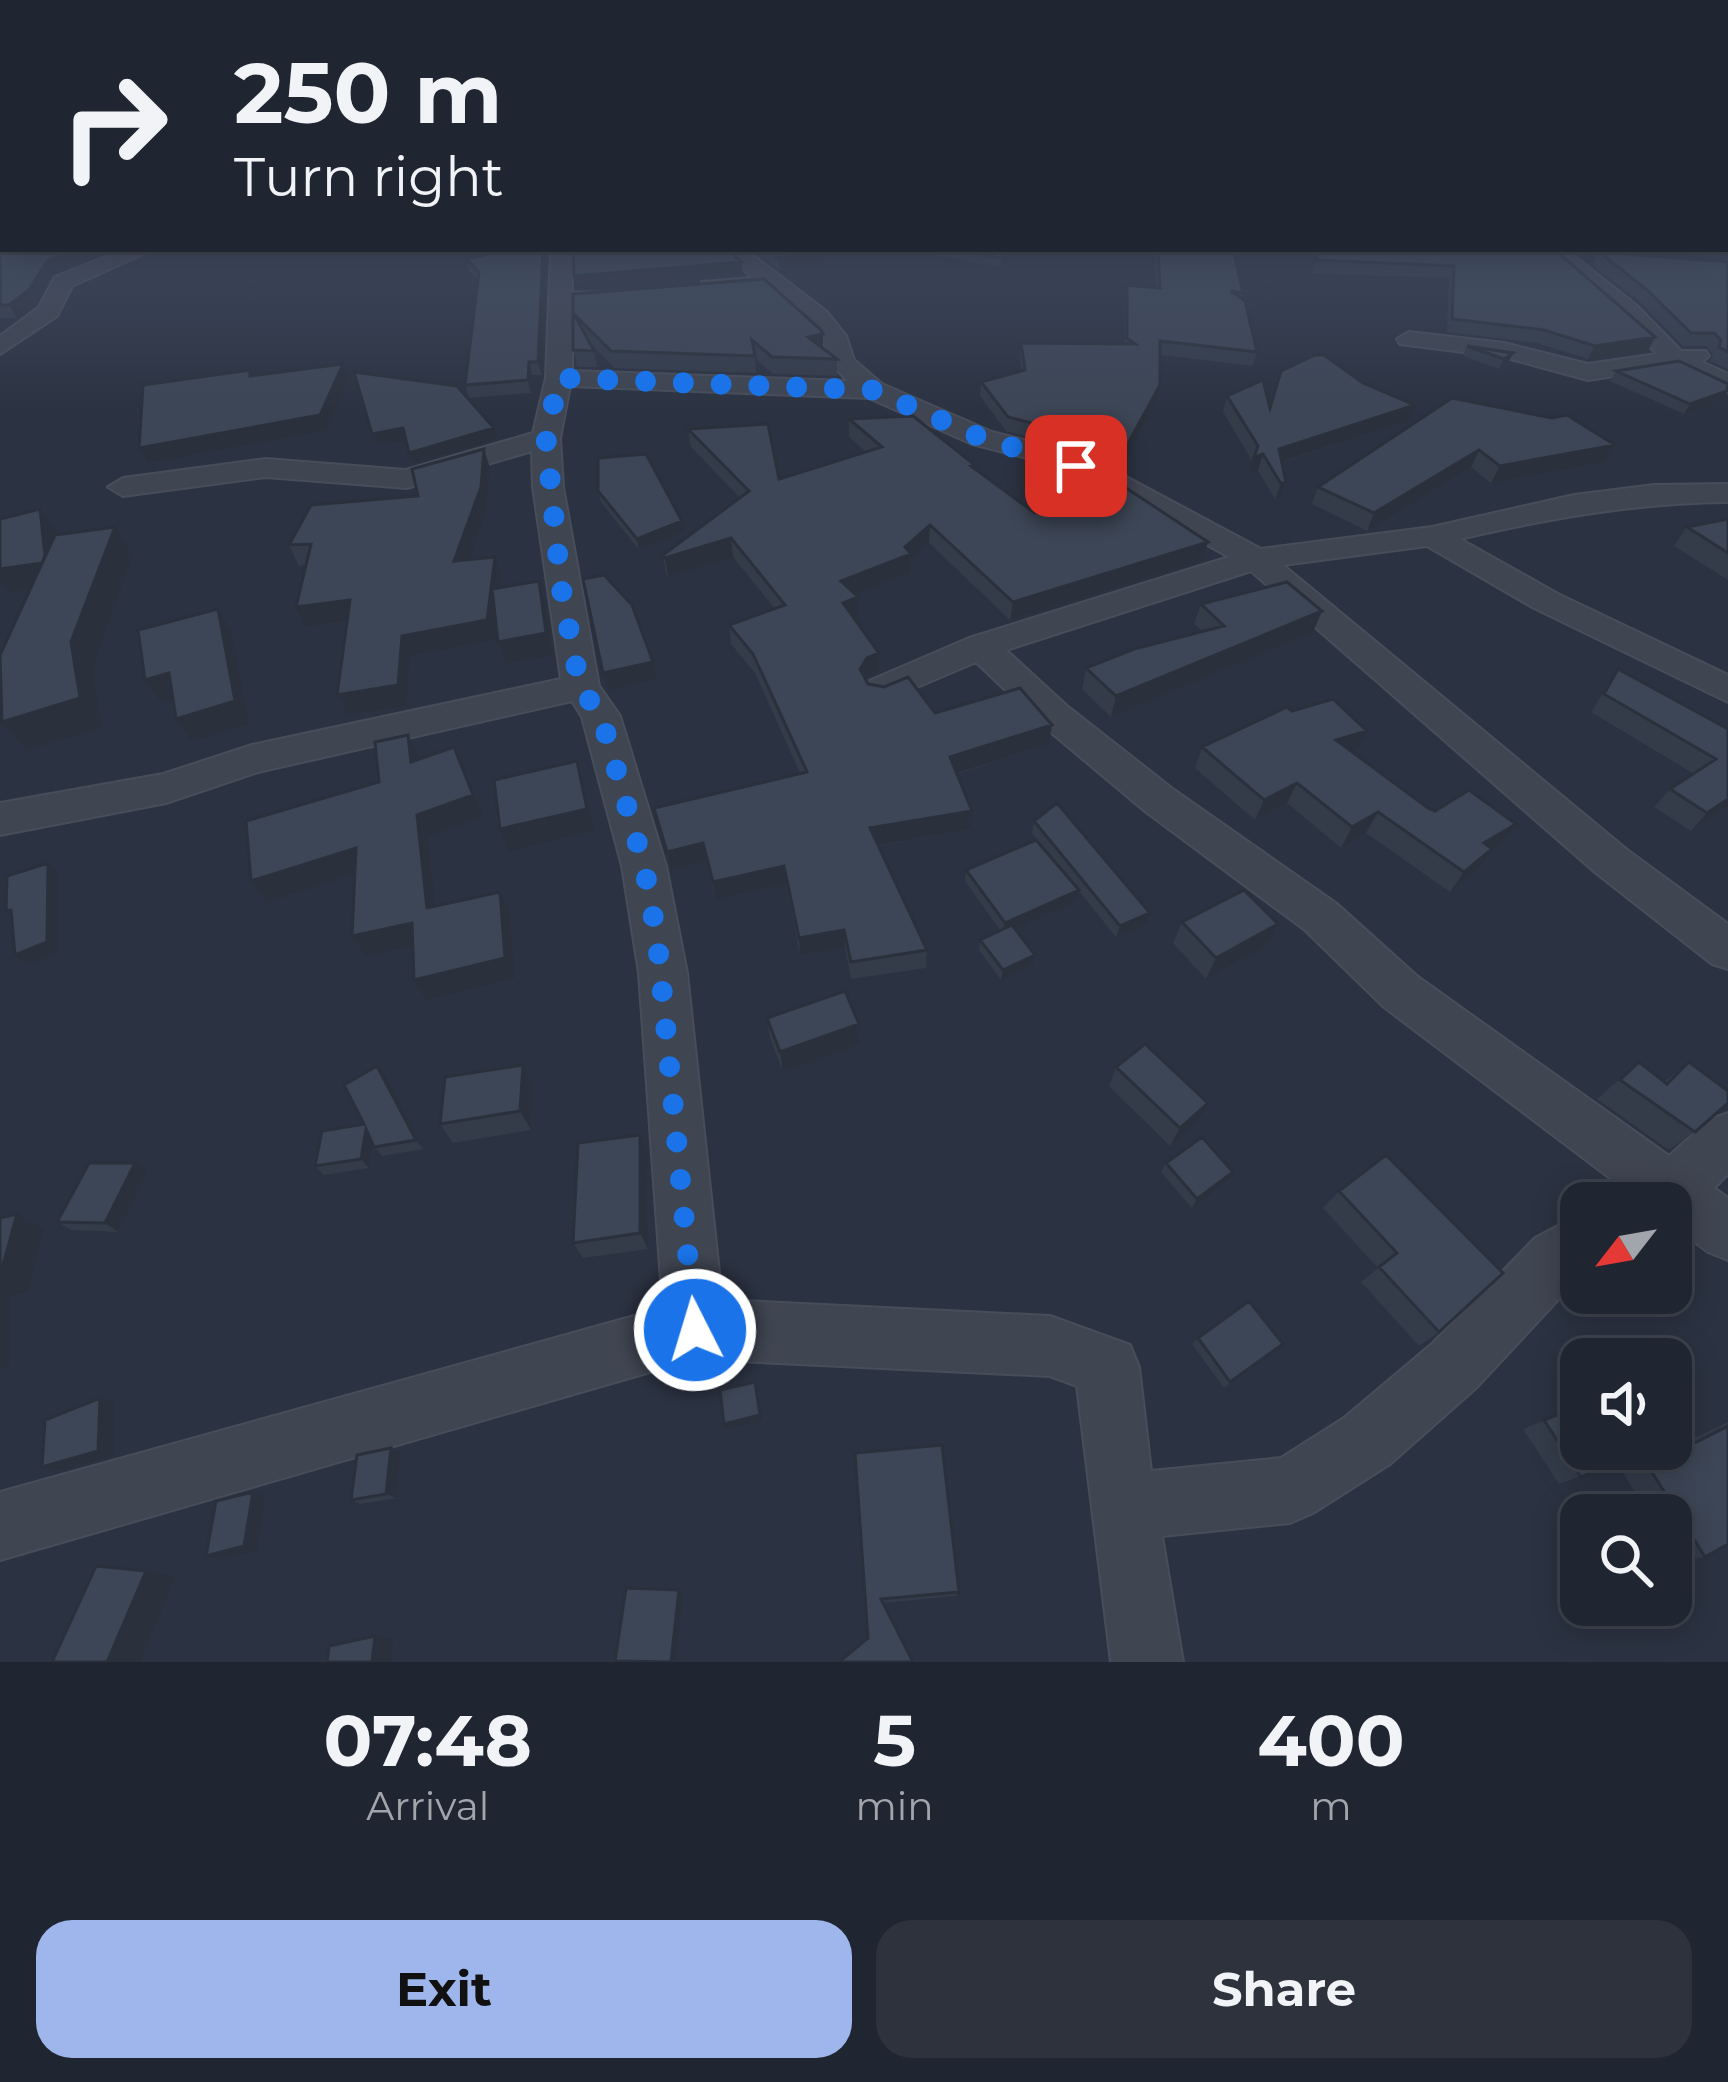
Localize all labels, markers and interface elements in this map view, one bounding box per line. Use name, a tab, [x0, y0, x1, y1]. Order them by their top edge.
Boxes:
text: 250 m	[234, 42, 502, 144]
icon: right	[36, 48, 192, 204]
text: Turn right	[234, 144, 504, 210]
pin	[1025, 415, 1127, 517]
icon: arrive	[1043, 433, 1109, 499]
north arrow	[1560, 1182, 1692, 1314]
map controls	[1560, 1182, 1692, 1626]
position arrow	[632, 1267, 758, 1393]
button: sound	[1560, 1338, 1692, 1470]
button: search	[1560, 1494, 1692, 1626]
text: 07:48	[323, 1696, 532, 1784]
text: 5	[873, 1696, 916, 1784]
text: 400	[1257, 1696, 1405, 1784]
text: Arrival	[366, 1782, 489, 1830]
text: min	[855, 1782, 934, 1830]
text: m	[1310, 1782, 1352, 1830]
button: Exit	[36, 1920, 852, 2058]
button: Share	[876, 1920, 1692, 2058]

